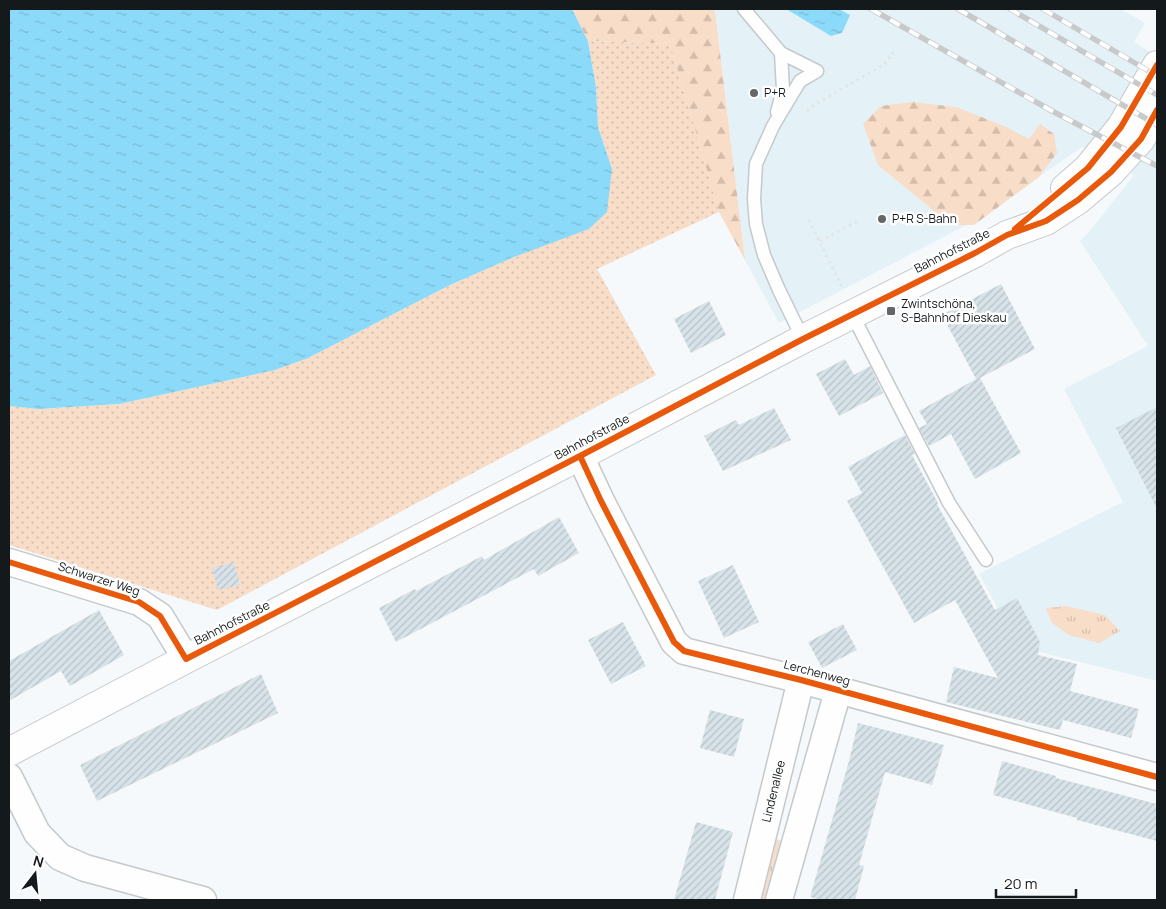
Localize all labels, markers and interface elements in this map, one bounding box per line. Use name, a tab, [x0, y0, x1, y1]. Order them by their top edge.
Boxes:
place label: P+R	[764, 84, 786, 101]
marker: P+R	[748, 87, 760, 99]
place label: P+R S-Bahn	[892, 210, 957, 227]
marker: P+R S-Bahn	[876, 213, 888, 225]
street label: Bahnhofstraße	[911, 224, 993, 277]
place label: Zwintschöna, S-Bahnhof Dieskau	[901, 295, 1007, 326]
marker: Zwintschöna, S-Bahnhof Dieskau	[885, 305, 897, 317]
street label: Bahnhofstraße	[551, 410, 632, 464]
street label: Schwarzer Weg	[56, 557, 142, 600]
street label: Bahnhofstraße	[191, 596, 273, 649]
street label: Lerchenweg	[782, 655, 852, 690]
street label: Lindenallee	[757, 758, 789, 824]
north arrow	[10, 849, 60, 899]
text: N	[31, 851, 46, 872]
scale bar	[996, 866, 1076, 898]
text: 20 m	[1004, 873, 1037, 894]

